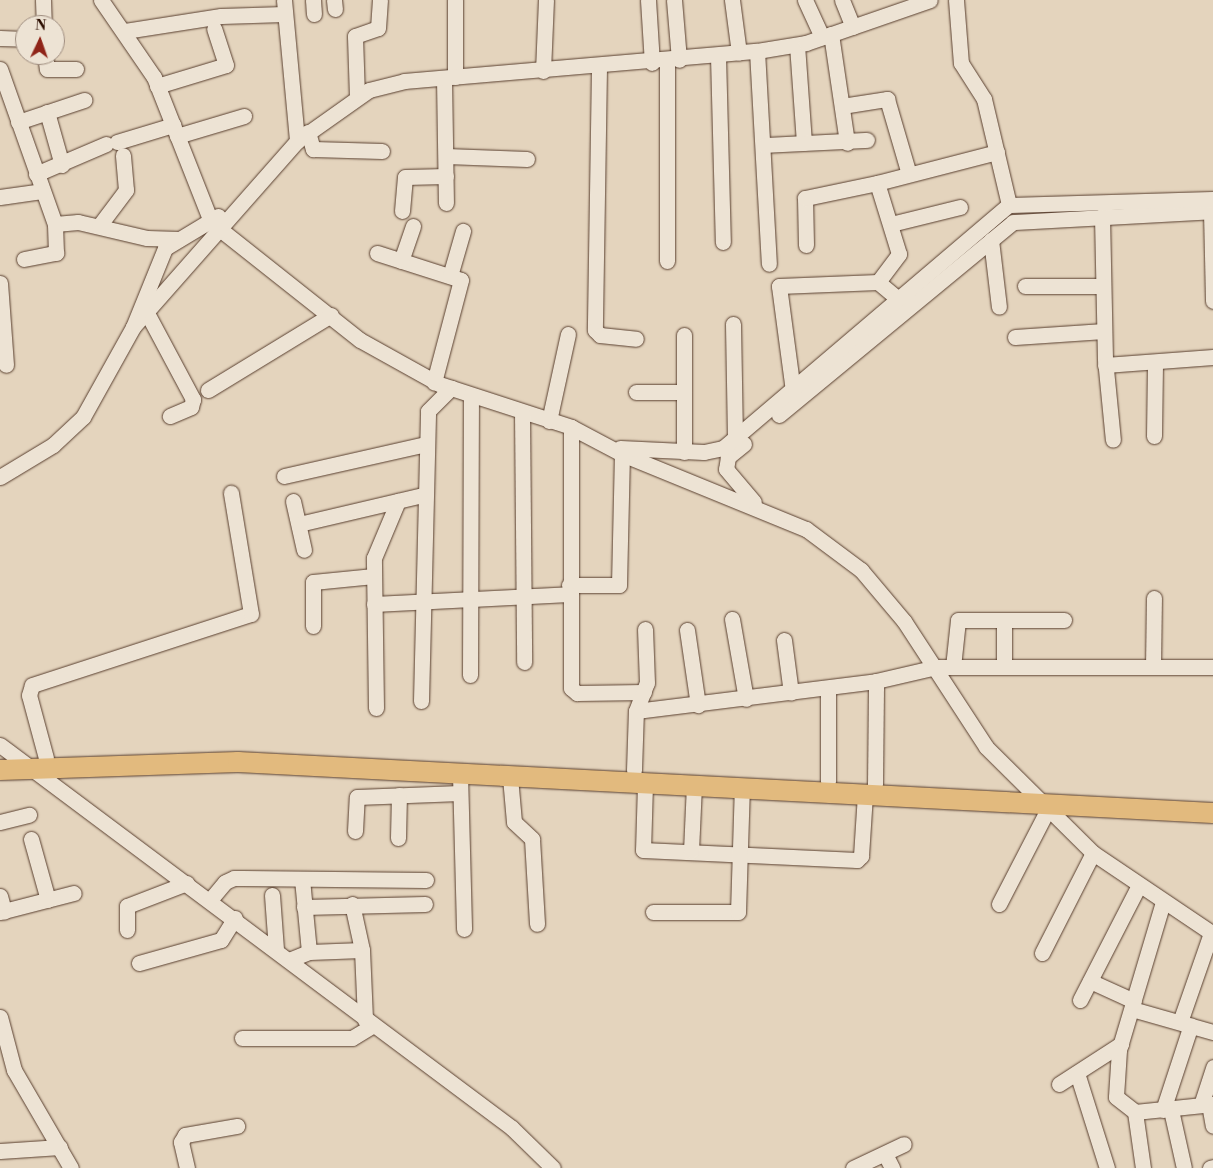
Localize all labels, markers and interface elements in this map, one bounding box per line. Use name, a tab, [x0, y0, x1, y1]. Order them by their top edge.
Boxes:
north arrow	[15, 15, 65, 65]
text: N	[35, 17, 47, 35]

